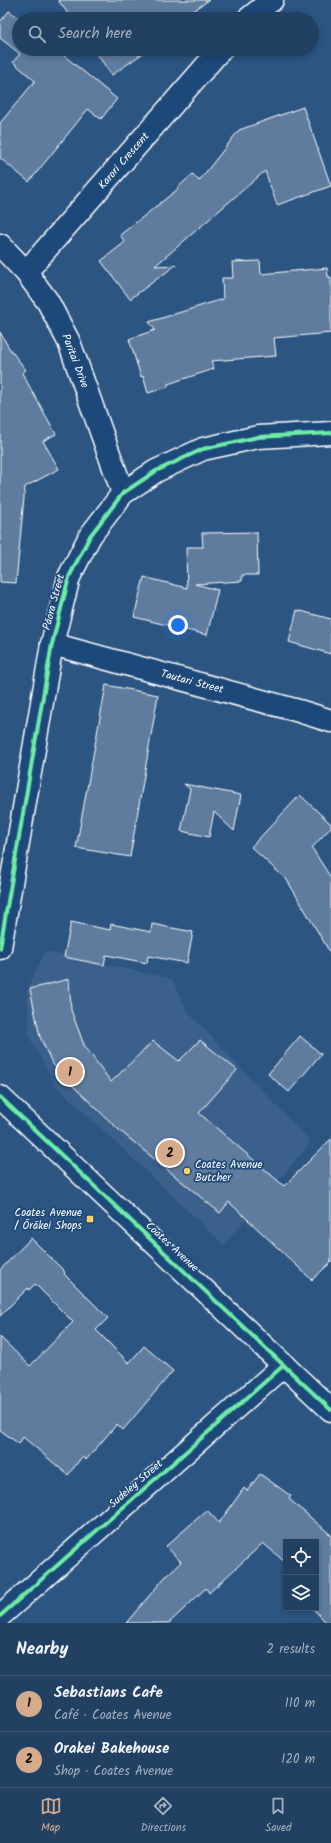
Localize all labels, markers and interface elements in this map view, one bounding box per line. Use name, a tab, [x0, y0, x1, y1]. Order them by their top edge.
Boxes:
search box	[12, 12, 319, 56]
text: Search here	[58, 22, 132, 46]
icon: search	[26, 23, 48, 45]
street label: Karori Crescent	[94, 128, 154, 194]
street label: Paritai Drive	[56, 331, 94, 391]
street label: Pāora Street	[38, 571, 70, 632]
your location	[168, 615, 188, 635]
street label: Tautari Street	[159, 665, 226, 699]
pin: 1	[57, 1057, 83, 1087]
pin: 2	[157, 1138, 183, 1168]
place label: Coates Avenue Butcher	[195, 1156, 262, 1187]
marker: Coates Avenue Butcher	[182, 1166, 192, 1176]
place label: Coates Avenue / Ōrākei Shops	[14, 1204, 82, 1235]
marker: Coates Avenue / Ōrākei Shops	[85, 1214, 95, 1224]
street label: Coates Avenue	[141, 1217, 203, 1277]
street label: Sudeley Street	[105, 1455, 168, 1513]
map controls	[283, 1539, 319, 1611]
button: locate	[283, 1539, 319, 1575]
button: layers	[283, 1575, 319, 1611]
text: Nearby	[16, 1636, 68, 1663]
text: 2 results	[267, 1639, 315, 1660]
text: Sebastians Cafe	[54, 1681, 163, 1705]
text: 1	[27, 1693, 31, 1714]
text: 110 m	[285, 1693, 315, 1714]
text: Café · Coates Avenue	[54, 1705, 172, 1726]
text: Orakei Bakehouse	[54, 1737, 169, 1761]
text: 2	[25, 1749, 33, 1770]
text: 120 m	[281, 1749, 315, 1770]
text: Shop · Coates Avenue	[54, 1761, 173, 1782]
tab: Map	[40, 1795, 62, 1837]
tab: Directions	[141, 1795, 186, 1837]
tab: Saved	[265, 1795, 291, 1837]

